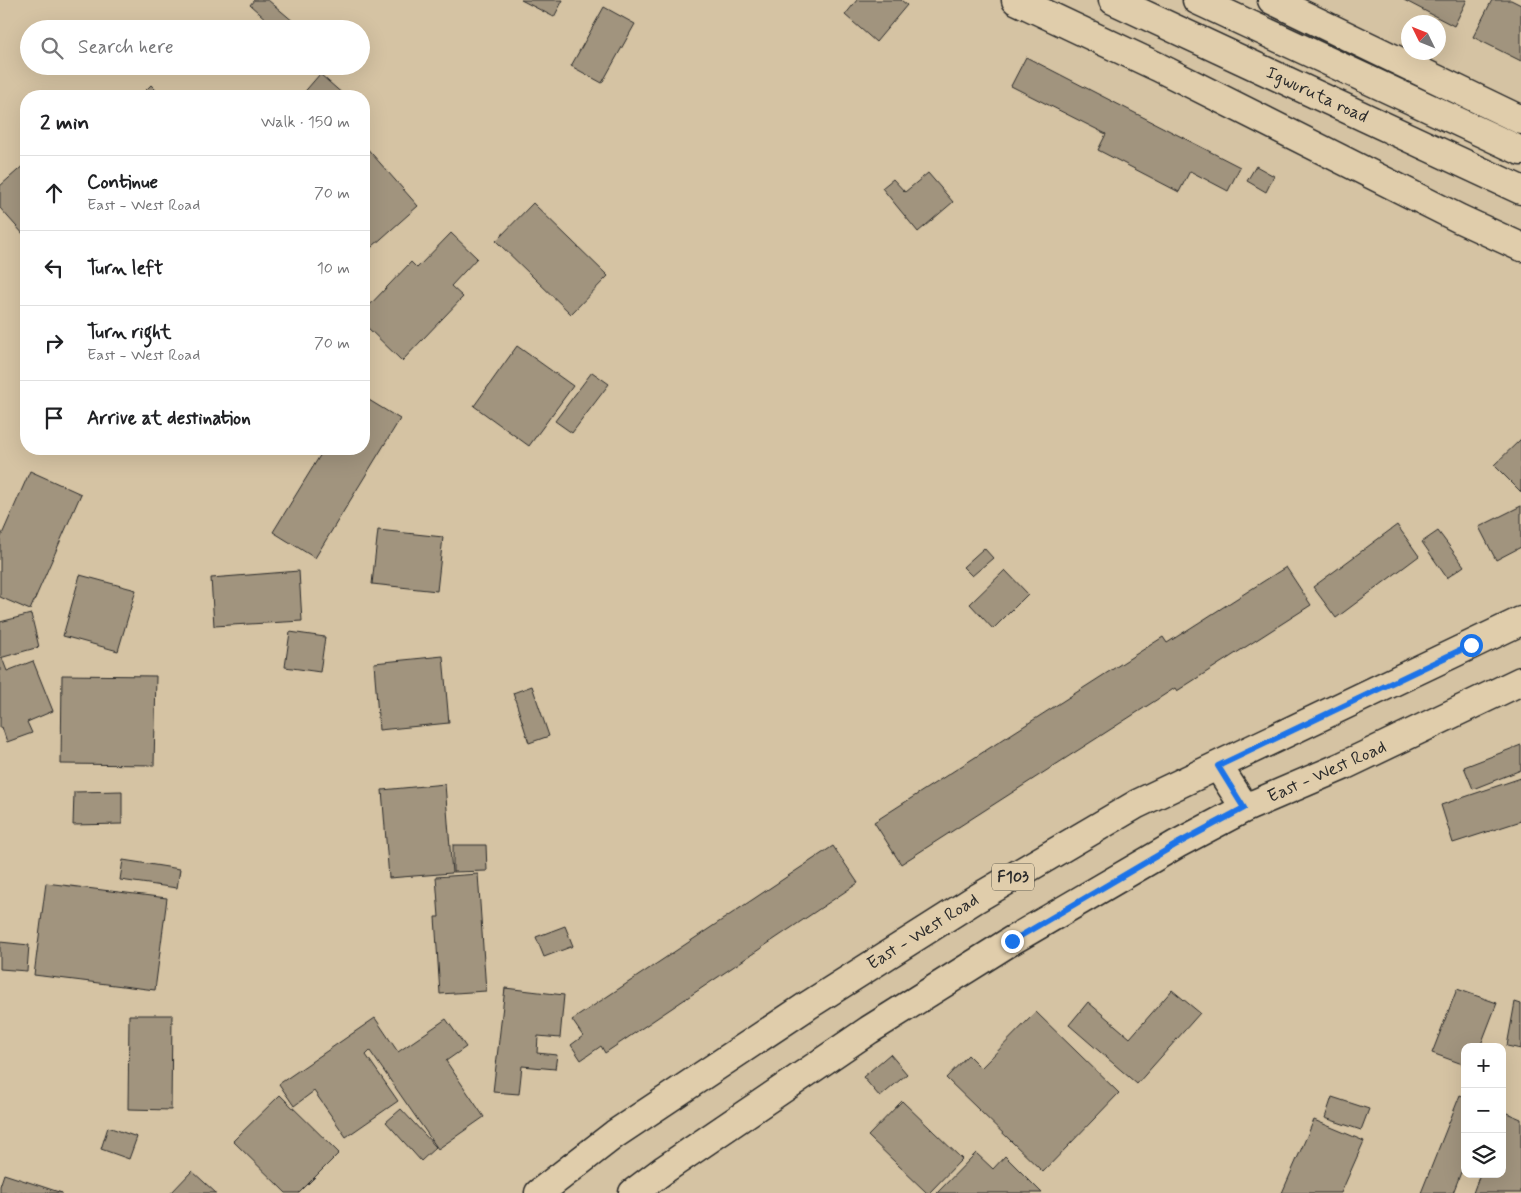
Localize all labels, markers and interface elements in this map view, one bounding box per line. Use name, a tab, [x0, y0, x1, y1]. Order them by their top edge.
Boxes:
north arrow	[1401, 15, 1446, 60]
search box	[20, 20, 370, 75]
icon: search	[38, 34, 66, 62]
text: Search here	[78, 35, 174, 60]
street label: Igwuruta road	[1262, 61, 1372, 129]
text: 2 min	[40, 109, 89, 137]
text: Walk · 150 m	[261, 112, 350, 133]
text: Continue	[87, 170, 158, 195]
icon: ahead	[40, 179, 68, 207]
text: 70 m	[314, 183, 350, 204]
text: East - West Road	[87, 195, 200, 216]
icon: left	[40, 254, 68, 282]
text: Turn left	[87, 256, 163, 281]
text: 10 m	[317, 258, 350, 279]
text: Turn right	[87, 320, 171, 345]
icon: right	[40, 329, 68, 357]
text: 70 m	[314, 333, 350, 354]
text: East - West Road	[87, 345, 200, 366]
icon: arrive	[40, 404, 68, 432]
text: Arrive at destination	[87, 406, 251, 431]
route start	[1460, 634, 1483, 657]
street label: East - West Road	[1264, 735, 1390, 809]
road number: F103	[992, 864, 1034, 890]
street label: East - West Road	[863, 888, 983, 976]
route end	[1001, 930, 1024, 953]
map controls	[1461, 1043, 1506, 1178]
button: +	[1461, 1043, 1506, 1088]
button: −	[1461, 1088, 1506, 1133]
button: layers	[1461, 1133, 1506, 1178]

